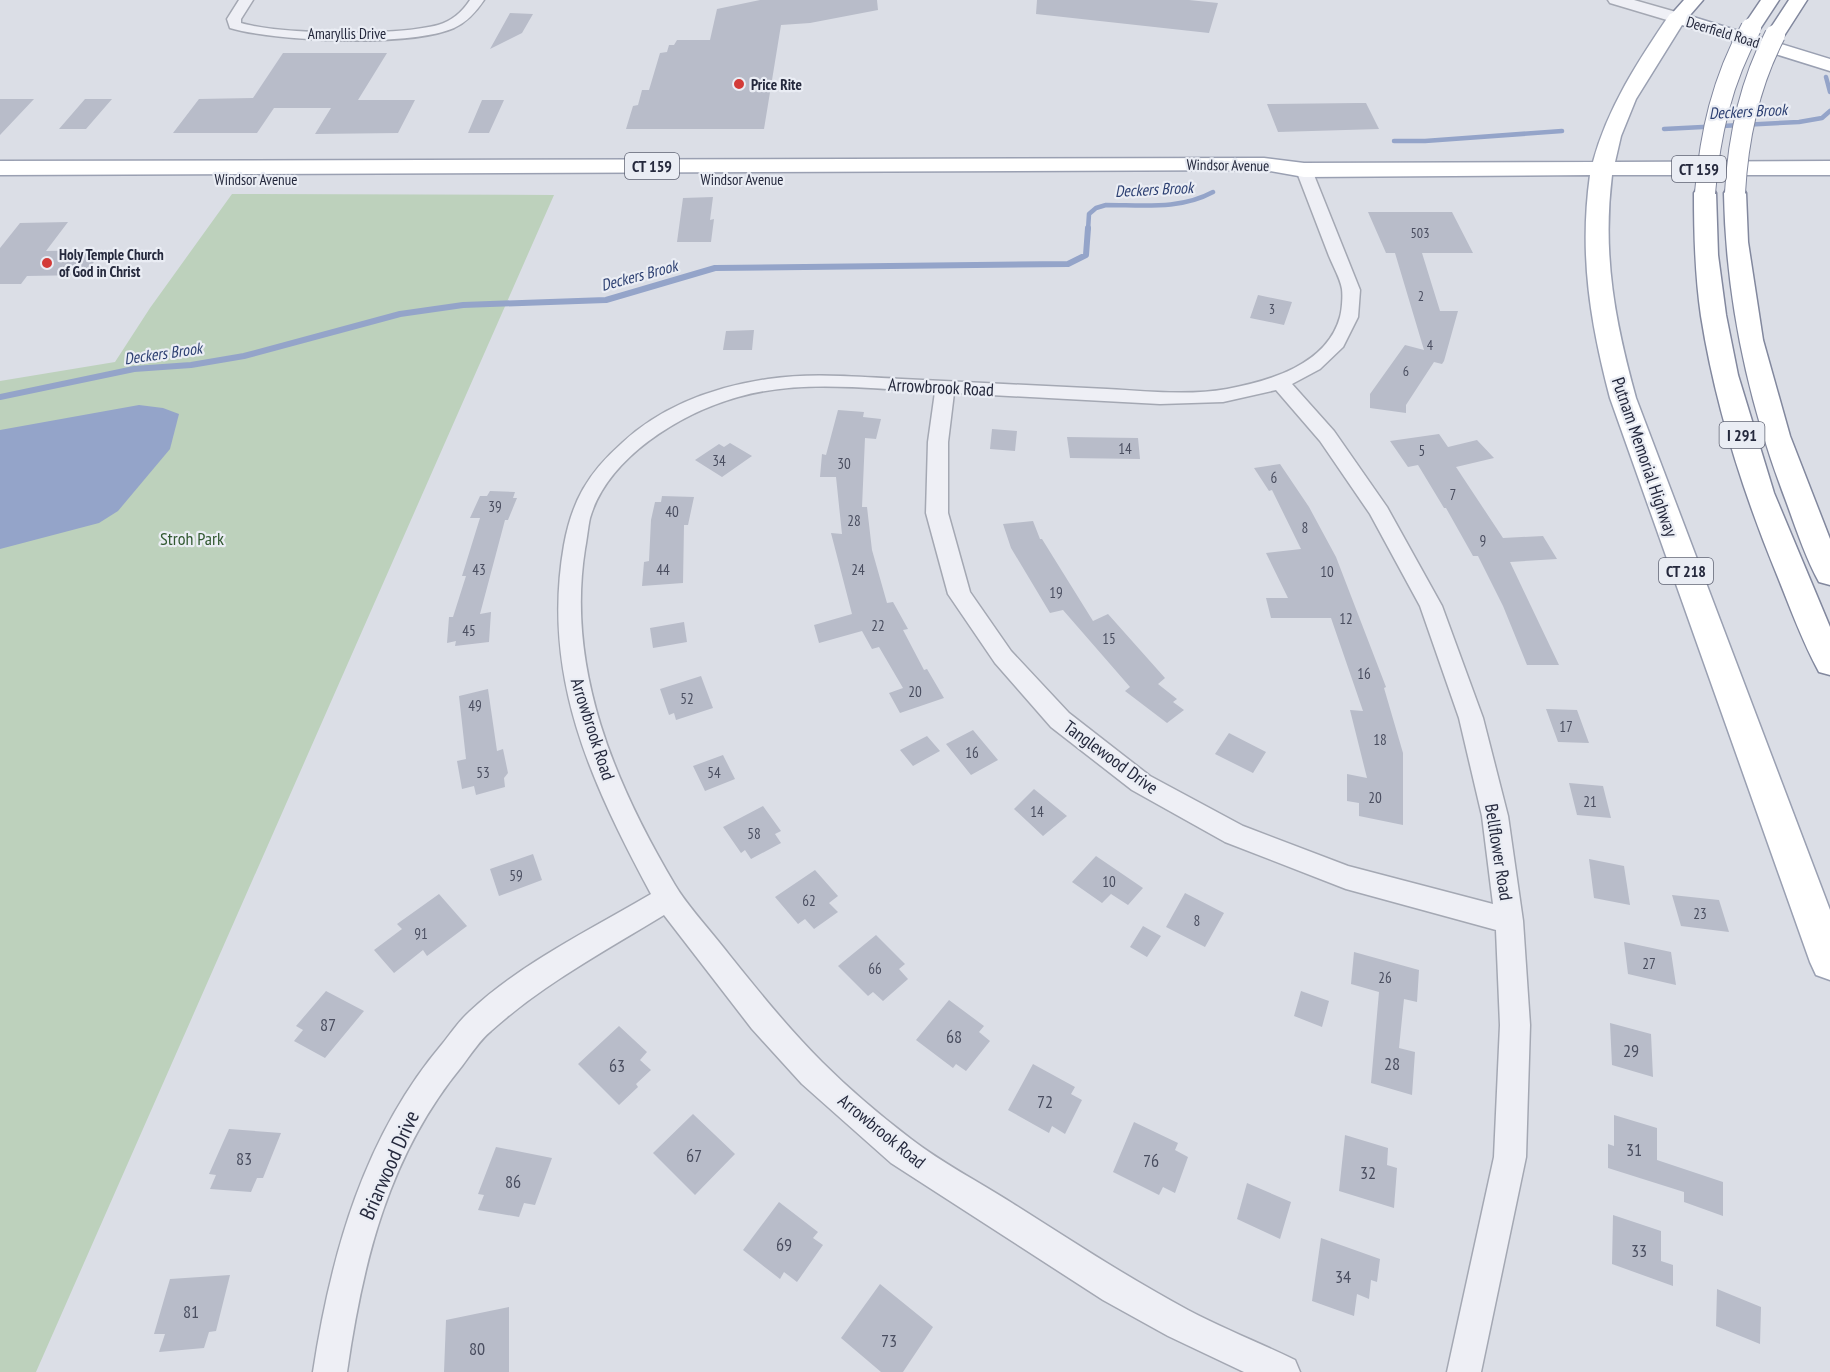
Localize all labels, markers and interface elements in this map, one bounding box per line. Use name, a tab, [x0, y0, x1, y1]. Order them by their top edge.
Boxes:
street label: Deerfield Road	[1684, 12, 1762, 52]
street label: Amaryllis Drive	[308, 24, 386, 43]
place label: Price Rite	[751, 75, 802, 94]
marker: Price Rite	[732, 77, 746, 91]
water label: Deckers Brook	[1708, 99, 1789, 123]
road number: CT 159	[625, 153, 679, 179]
street label: Windsor Avenue	[1186, 155, 1270, 175]
road number: CT 159	[1672, 156, 1726, 182]
street label: Windsor Avenue	[215, 170, 297, 189]
street label: Windsor Avenue	[701, 170, 783, 189]
water label: Deckers Brook	[1114, 177, 1195, 201]
house number: 503	[1411, 224, 1429, 242]
place label: Holy Temple Church of God in Christ	[59, 245, 164, 281]
water label: Deckers Brook	[599, 255, 681, 295]
marker: Holy Temple Church of God in Christ	[40, 256, 54, 270]
house number: 2	[1418, 287, 1424, 305]
house number: 3	[1269, 300, 1275, 318]
house number: 4	[1427, 336, 1434, 354]
water label: Deckers Brook	[123, 337, 205, 368]
house number: 6	[1403, 362, 1409, 380]
street label: Arrowbrook Road	[887, 373, 995, 401]
street label: Putnam Memorial Highway	[1607, 374, 1683, 540]
road number: I 291	[1720, 422, 1764, 448]
house number: 14	[1118, 439, 1132, 458]
house number: 5	[1419, 441, 1425, 460]
house number: 34	[712, 451, 726, 470]
house number: 30	[837, 454, 851, 473]
house number: 6	[1271, 468, 1278, 487]
house number: 7	[1450, 485, 1456, 504]
house number: 39	[488, 497, 502, 516]
house number: 40	[665, 502, 679, 521]
house number: 28	[847, 511, 861, 530]
house number: 8	[1302, 518, 1308, 537]
park label: Stroh Park	[160, 527, 224, 550]
house number: 9	[1480, 531, 1486, 550]
road number: CT 218	[1659, 558, 1713, 584]
house number: 43	[472, 560, 486, 579]
house number: 44	[656, 560, 670, 579]
house number: 24	[851, 560, 865, 579]
house number: 10	[1320, 562, 1334, 581]
house number: 19	[1049, 583, 1063, 602]
house number: 12	[1339, 609, 1353, 628]
house number: 22	[871, 616, 885, 635]
house number: 45	[462, 621, 476, 640]
house number: 15	[1102, 629, 1116, 648]
house number: 16	[1357, 664, 1371, 683]
street label: Arrowbrook Road	[566, 675, 620, 783]
house number: 20	[908, 682, 922, 701]
house number: 52	[680, 689, 694, 708]
house number: 49	[468, 696, 482, 715]
street label: Tanglewood Drive	[1059, 715, 1163, 799]
house number: 17	[1559, 717, 1573, 736]
house number: 18	[1373, 730, 1387, 749]
house number: 16	[965, 743, 979, 762]
house number: 53	[476, 763, 490, 782]
house number: 54	[707, 763, 721, 782]
house number: 20	[1368, 788, 1382, 807]
house number: 21	[1583, 792, 1597, 811]
house number: 14	[1030, 802, 1044, 821]
street label: Bellflower Road	[1480, 802, 1518, 902]
house number: 58	[747, 824, 761, 843]
house number: 59	[509, 866, 523, 885]
house number: 10	[1102, 872, 1116, 891]
house number: 62	[802, 891, 816, 910]
house number: 23	[1693, 904, 1707, 923]
house number: 8	[1194, 911, 1200, 930]
house number: 91	[414, 924, 428, 943]
house number: 27	[1642, 954, 1656, 973]
house number: 66	[868, 959, 882, 978]
house number: 26	[1378, 968, 1392, 987]
house number: 87	[320, 1013, 336, 1036]
house number: 68	[946, 1025, 962, 1048]
house number: 29	[1623, 1039, 1639, 1062]
house number: 28	[1384, 1052, 1400, 1075]
house number: 63	[609, 1054, 625, 1077]
street label: Arrowbrook Road	[834, 1089, 930, 1173]
house number: 72	[1037, 1090, 1053, 1113]
street label: Briarwood Drive	[353, 1106, 425, 1224]
house number: 31	[1626, 1138, 1642, 1161]
house number: 67	[686, 1144, 702, 1167]
house number: 83	[236, 1147, 252, 1170]
house number: 76	[1143, 1149, 1159, 1172]
house number: 32	[1360, 1161, 1376, 1184]
house number: 86	[505, 1170, 521, 1193]
house number: 69	[776, 1233, 792, 1256]
house number: 33	[1631, 1239, 1647, 1262]
house number: 34	[1335, 1265, 1351, 1288]
house number: 81	[183, 1300, 199, 1323]
house number: 73	[881, 1329, 897, 1352]
house number: 80	[469, 1337, 485, 1360]

